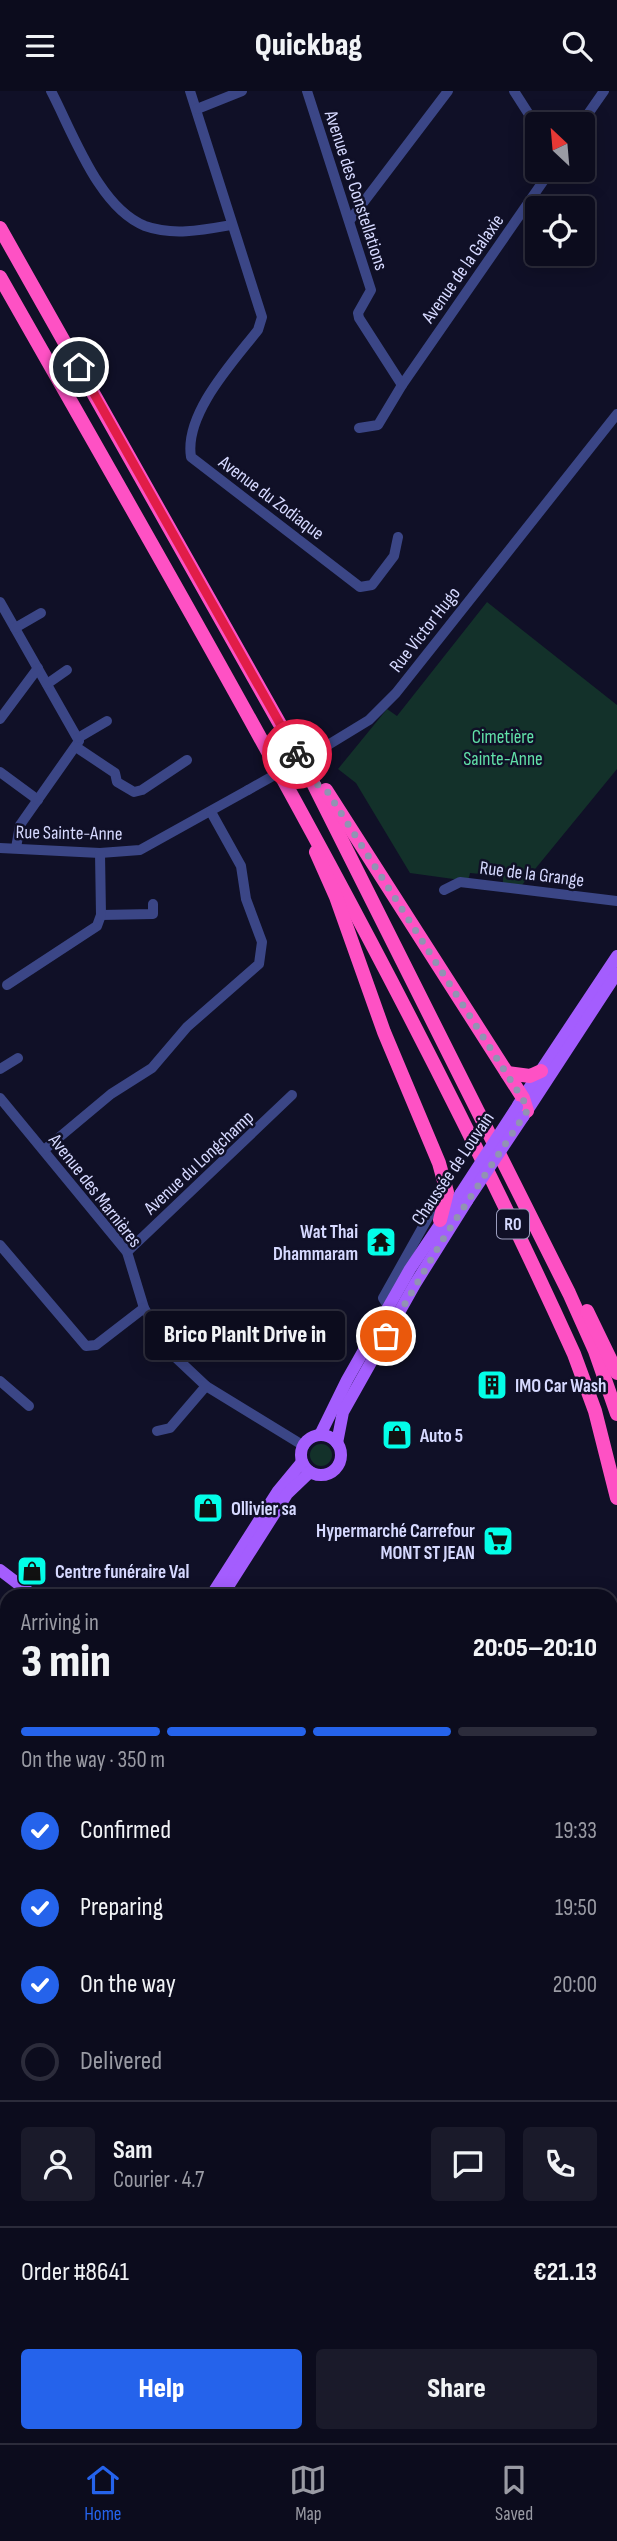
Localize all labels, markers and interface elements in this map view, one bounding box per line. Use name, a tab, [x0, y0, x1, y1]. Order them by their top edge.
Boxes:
text: Quickbag	[255, 26, 362, 65]
icon: menu	[21, 27, 59, 65]
icon: search	[558, 27, 596, 65]
street label: Avenue des Constellations	[319, 107, 392, 273]
north arrow	[525, 112, 595, 182]
map controls	[525, 112, 595, 266]
button: locate	[525, 196, 595, 266]
street label: Avenue de la Galaxie	[417, 210, 509, 329]
pin	[49, 337, 109, 397]
icon: home	[60, 348, 98, 386]
street label: Avenue du Zodiaque	[213, 450, 328, 545]
street label: Rue Victor Hugo	[385, 583, 466, 677]
courier	[262, 719, 332, 789]
park label: Cimetière Sainte-Anne	[463, 726, 543, 771]
icon: bike	[278, 735, 316, 773]
street label: Rue Sainte-Anne	[15, 821, 123, 846]
street label: Rue de la Grange	[478, 857, 585, 892]
street label: Avenue du Longchamp	[139, 1106, 259, 1221]
street label: Chaussée de Louvain	[407, 1108, 500, 1230]
street label: Avenue des Marnières	[43, 1129, 146, 1252]
road number: R0	[497, 1209, 529, 1239]
place label: Wat Thai Dhammaram	[273, 1221, 358, 1266]
temple icon: Wat Thai Dhammaram	[364, 1225, 398, 1259]
pin	[356, 1306, 416, 1366]
callout: Brico PlanIt Drive in	[145, 1311, 344, 1361]
icon: bag	[367, 1317, 405, 1355]
text: Brico PlanIt Drive in	[164, 1321, 326, 1349]
building icon: IMO Car Wash	[475, 1368, 509, 1402]
place label: IMO Car Wash	[515, 1375, 606, 1398]
shop icon: Auto 5	[380, 1418, 414, 1452]
place label: Auto 5	[419, 1425, 463, 1448]
shop icon: Ollivier sa	[191, 1491, 225, 1525]
place label: Ollivier sa	[231, 1498, 297, 1521]
place label: Hypermarché Carrefour MONT ST JEAN	[316, 1520, 475, 1565]
supermarket icon: Hypermarché Carrefour MONT ST JEAN	[481, 1524, 515, 1558]
shop icon: Centre funéraire Val	[15, 1554, 49, 1588]
place label: Centre funéraire Val	[55, 1561, 189, 1584]
text: Arriving in	[21, 1609, 99, 1637]
text: 20:05–20:10	[473, 1633, 597, 1664]
text: 3 min	[21, 1635, 111, 1690]
text: On the way · 350 m	[21, 1746, 165, 1774]
icon: check	[21, 1812, 59, 1850]
text: Confirmed	[80, 1815, 171, 1846]
text: 19:33	[555, 1817, 597, 1845]
icon: check	[21, 1889, 59, 1927]
text: Preparing	[80, 1892, 163, 1923]
text: 19:50	[555, 1894, 597, 1922]
icon: check	[21, 1966, 59, 2004]
text: On the way	[80, 1969, 176, 2000]
text: 20:00	[553, 1971, 597, 1999]
text: Delivered	[80, 2046, 162, 2077]
button: person	[21, 2127, 95, 2201]
button: chat	[431, 2127, 505, 2201]
button: phone	[523, 2127, 597, 2201]
text: Sam	[113, 2135, 153, 2166]
text: Courier · 4.7	[113, 2166, 204, 2194]
text: Order #8641	[21, 2257, 129, 2288]
text: €21.13	[533, 2257, 597, 2288]
button: Help	[21, 2349, 302, 2429]
button: Share	[316, 2349, 597, 2429]
tab: Home	[84, 2461, 122, 2526]
tab: Map	[289, 2461, 327, 2526]
tab: Saved	[495, 2461, 533, 2526]

